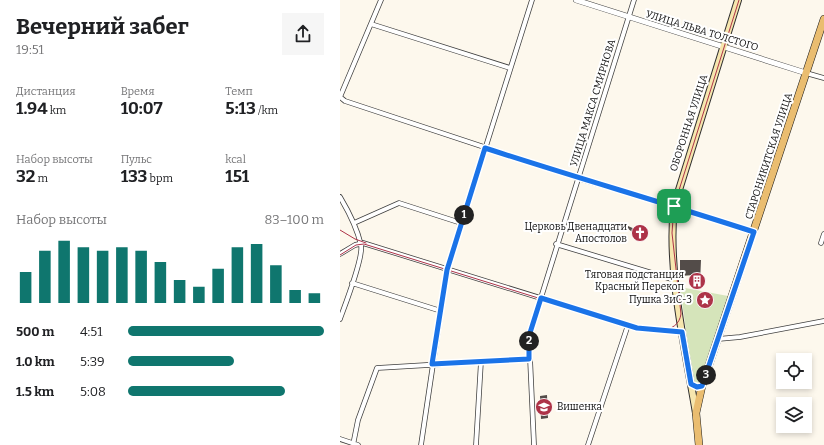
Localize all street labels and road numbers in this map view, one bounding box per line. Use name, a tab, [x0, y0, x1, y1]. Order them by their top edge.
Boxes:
street label: УЛИЦА ЛЬВА ТОЛСТОГО	[644, 8, 760, 54]
street label: УЛИЦА МАКСА СМИРНОВА	[568, 37, 618, 168]
street label: ОБОРОННАЯ УЛИЦА	[668, 72, 711, 173]
street label: СТАРОНИКИТСКАЯ УЛИЦА	[743, 90, 795, 221]

